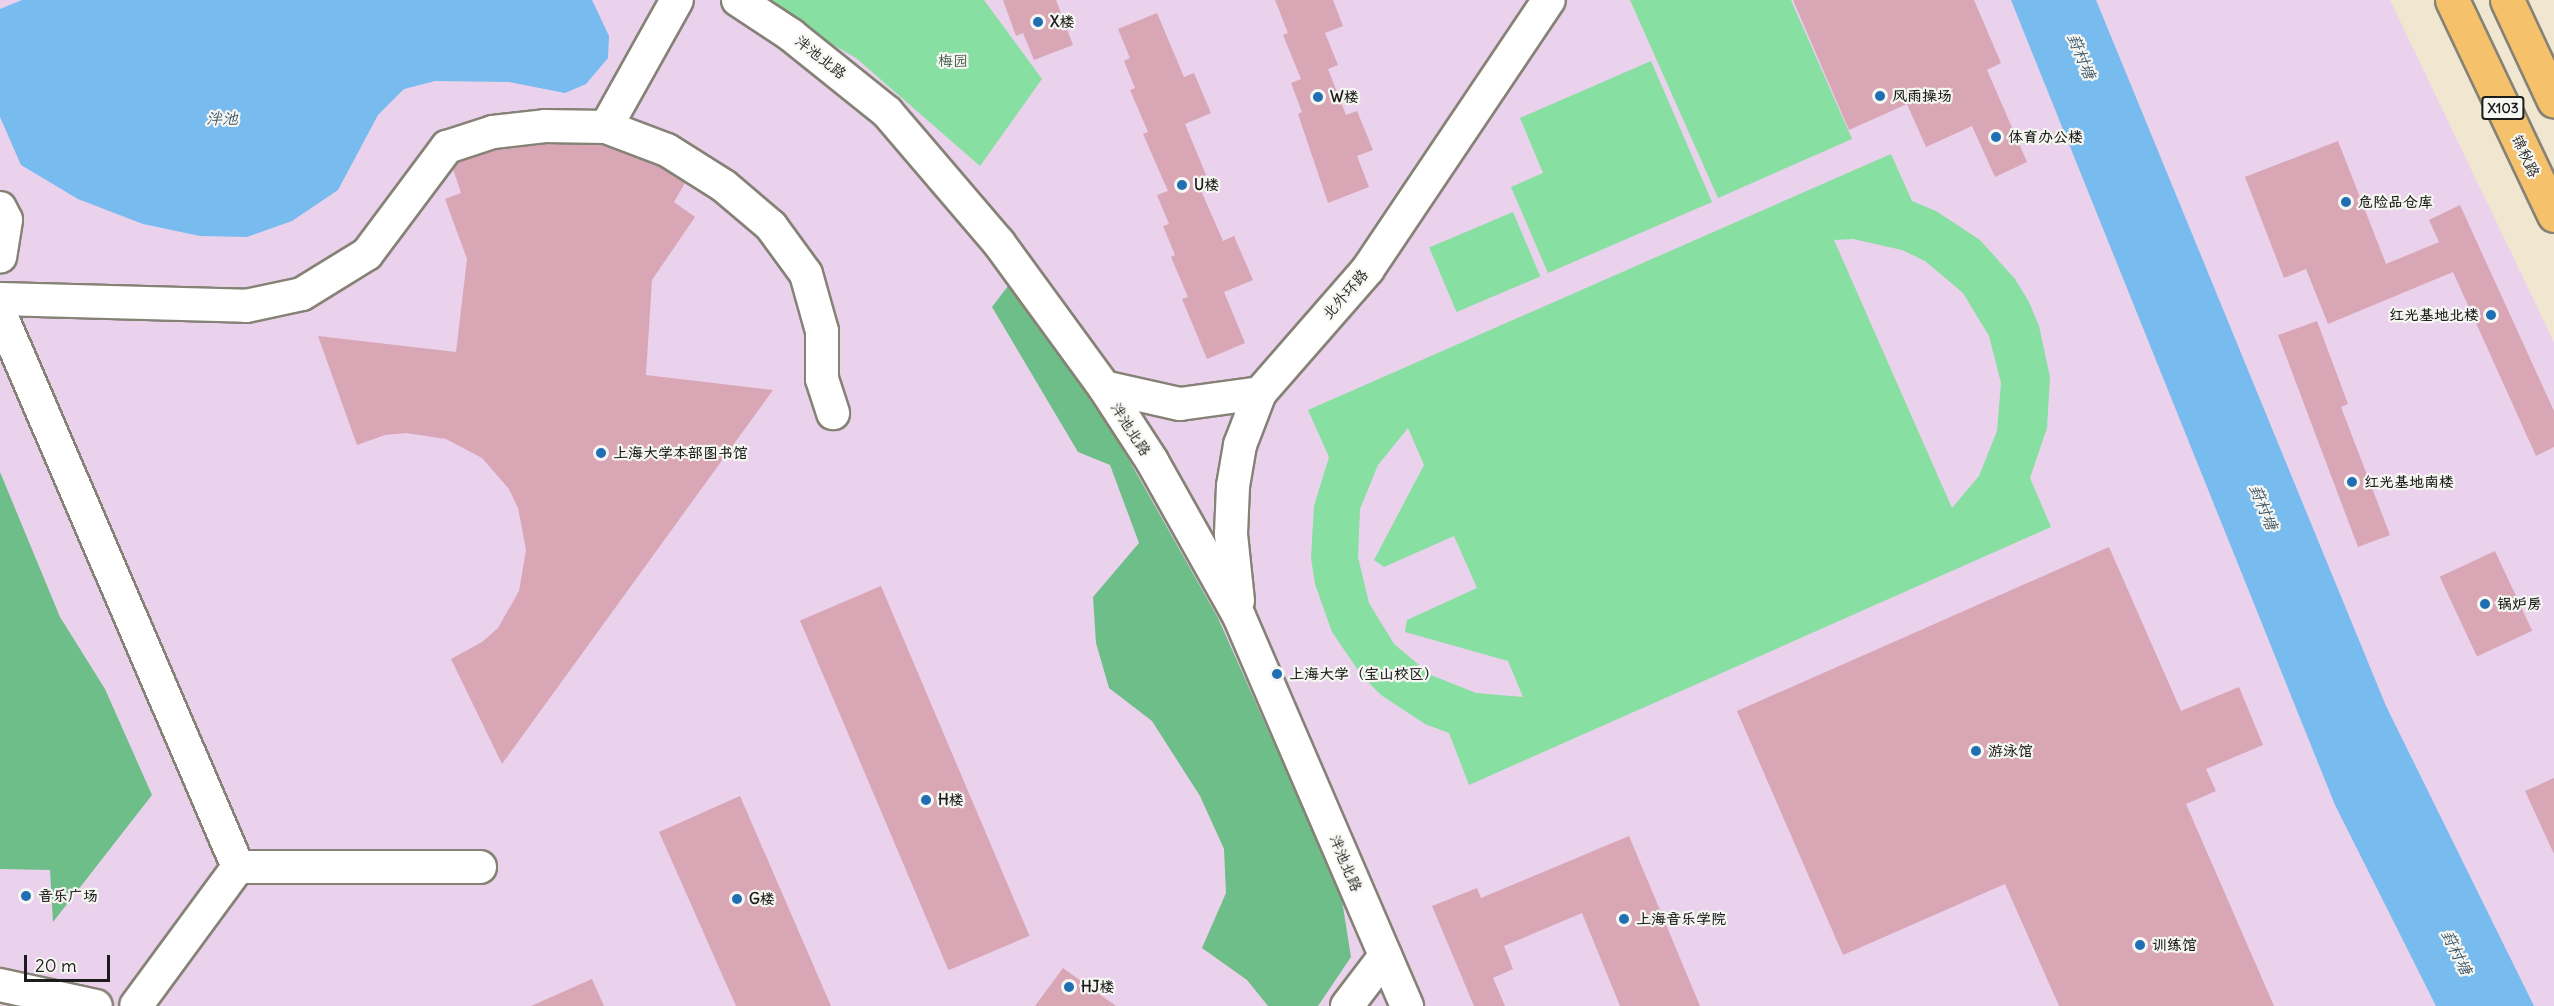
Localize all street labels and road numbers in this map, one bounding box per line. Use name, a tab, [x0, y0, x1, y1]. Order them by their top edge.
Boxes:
street label: 泮池北路	[792, 31, 850, 83]
road number: X103	[2480, 97, 2526, 119]
street label: 锦秋路	[2508, 132, 2544, 180]
street label: 北外环路	[1319, 265, 1371, 323]
street label: 泮池北路	[1107, 399, 1155, 459]
street label: 泮池北路	[1326, 832, 1366, 894]

